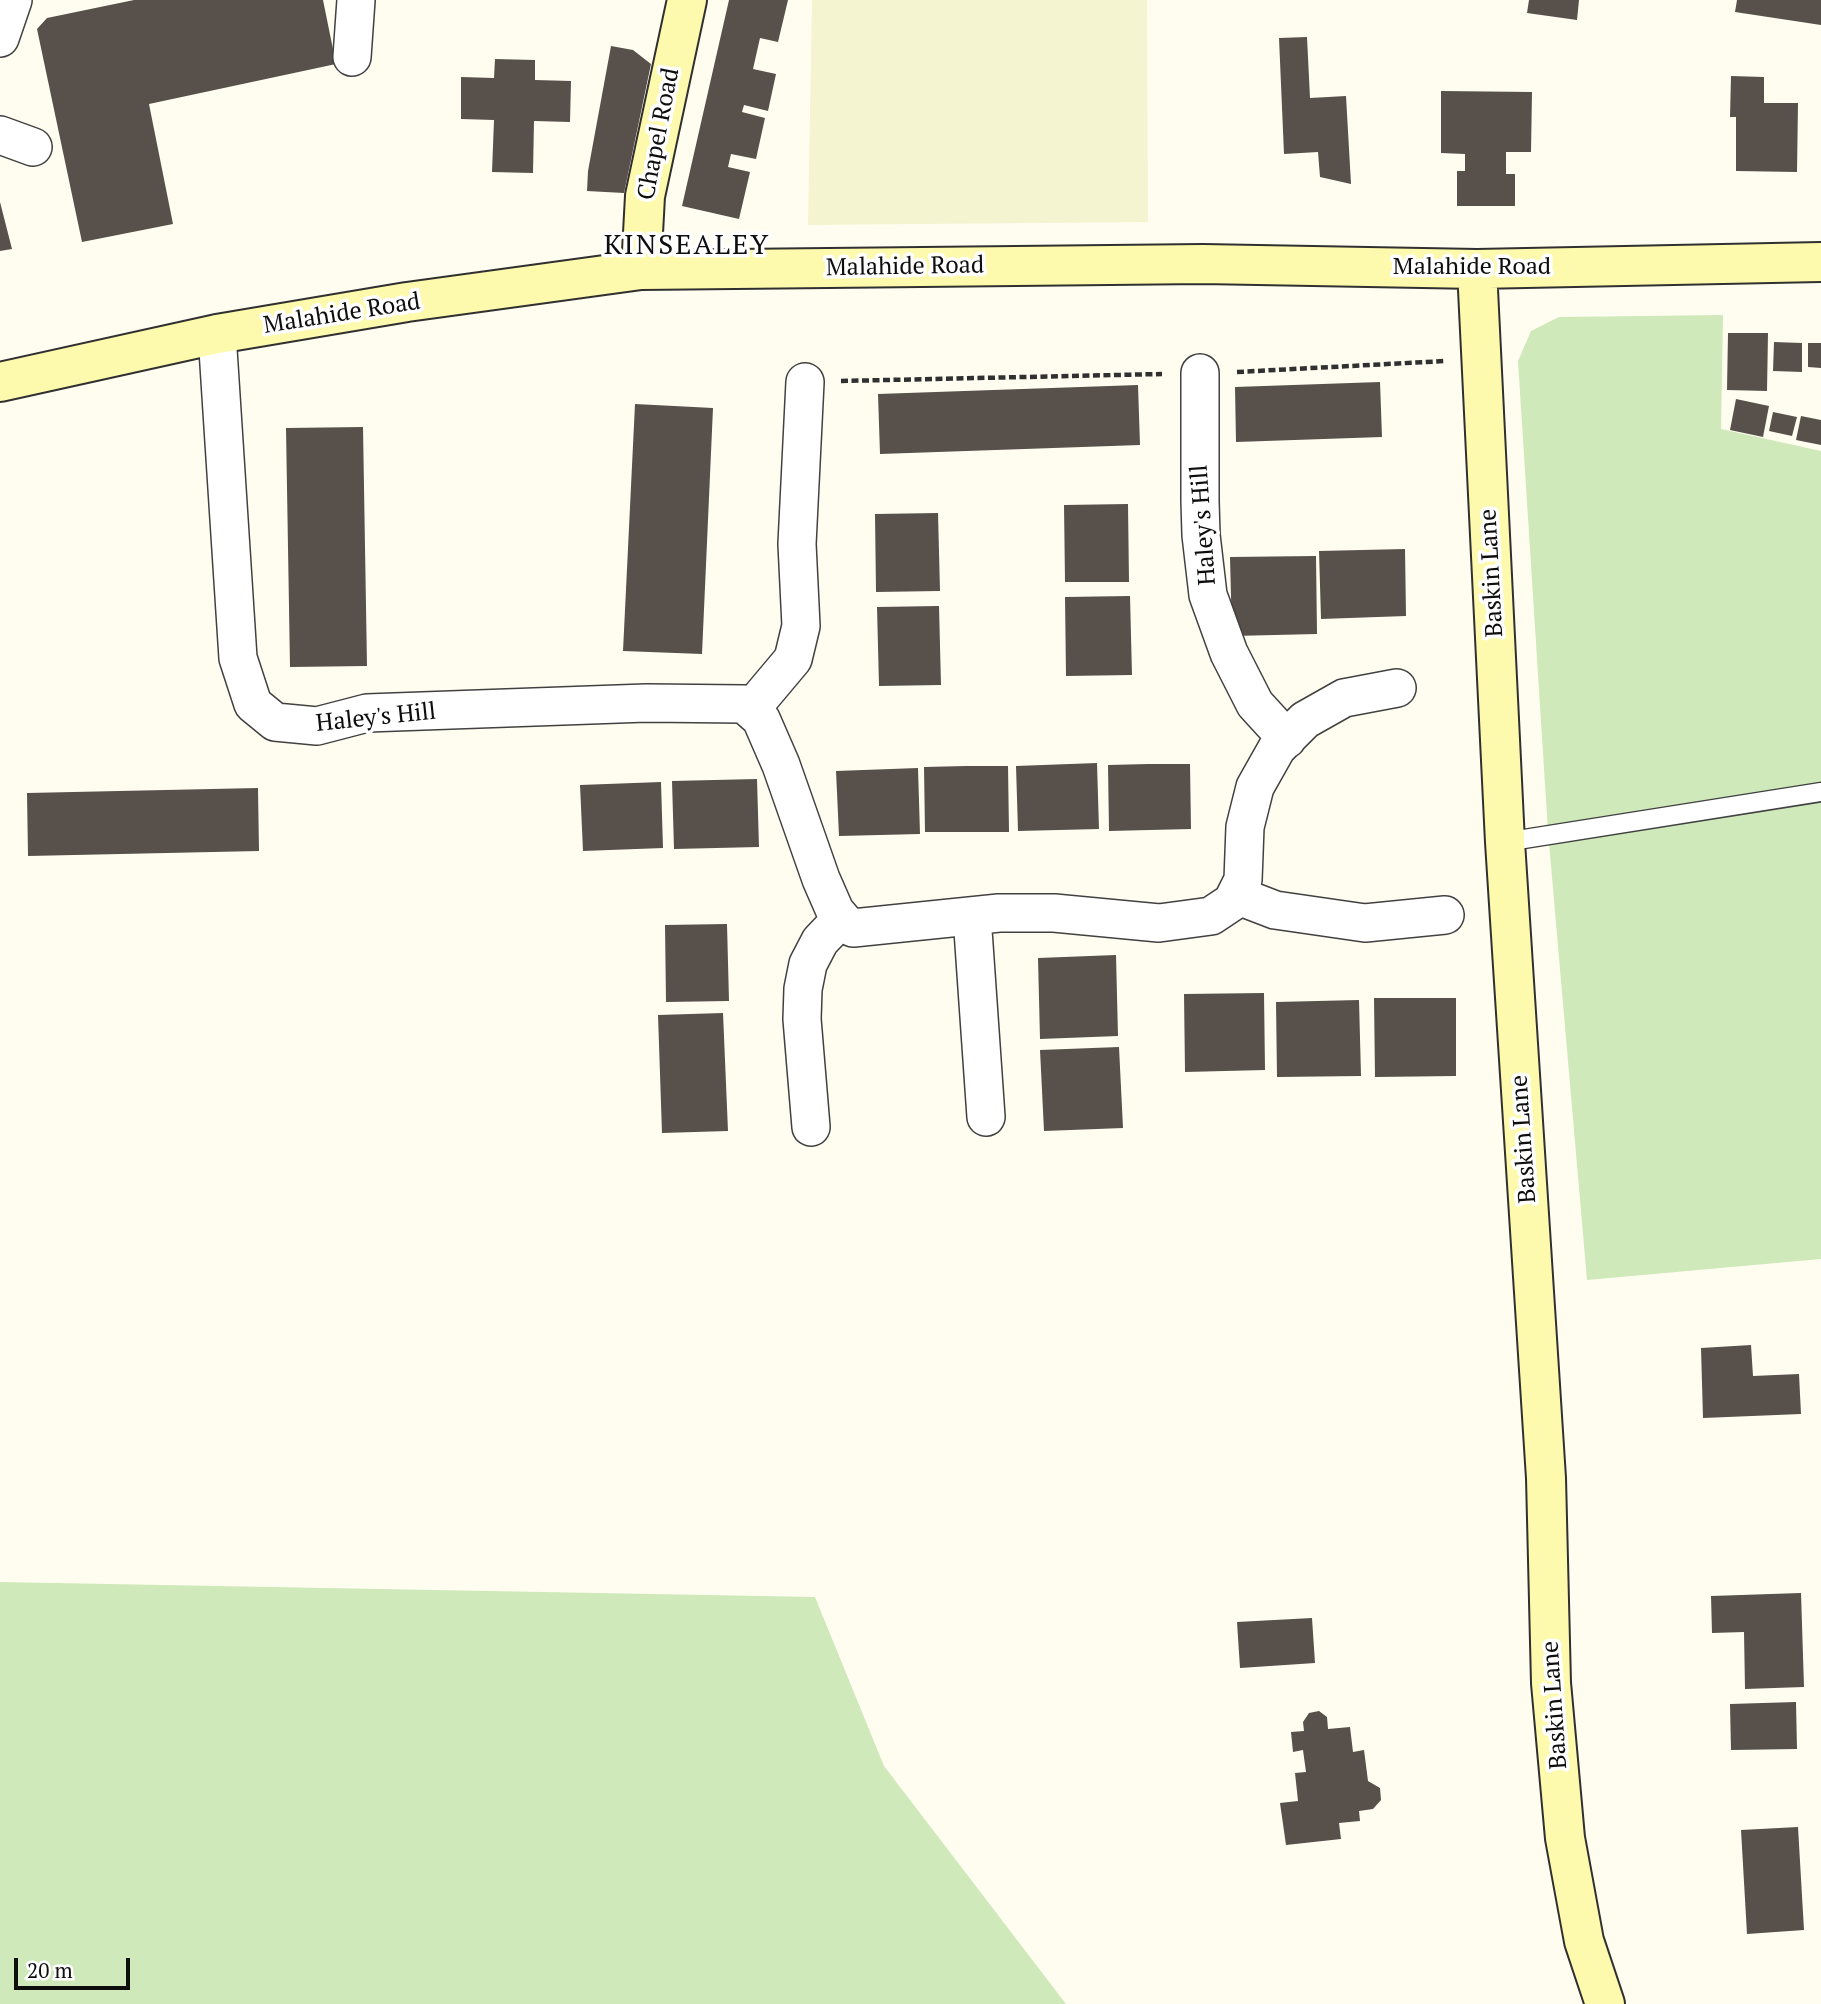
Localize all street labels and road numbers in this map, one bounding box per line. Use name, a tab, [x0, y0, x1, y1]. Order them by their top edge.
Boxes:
street label: Chapel Road	[632, 66, 686, 202]
street label: Malahide Road	[826, 251, 984, 283]
street label: Malahide Road	[1393, 253, 1551, 281]
street label: Malahide Road	[262, 287, 422, 341]
street label: Haley's Hill	[1185, 464, 1223, 586]
street label: Baskin Lane	[1474, 508, 1510, 638]
street label: Haley's Hill	[315, 697, 437, 739]
street label: Baskin Lane	[1505, 1074, 1543, 1204]
street label: Baskin Lane	[1536, 1640, 1574, 1770]

